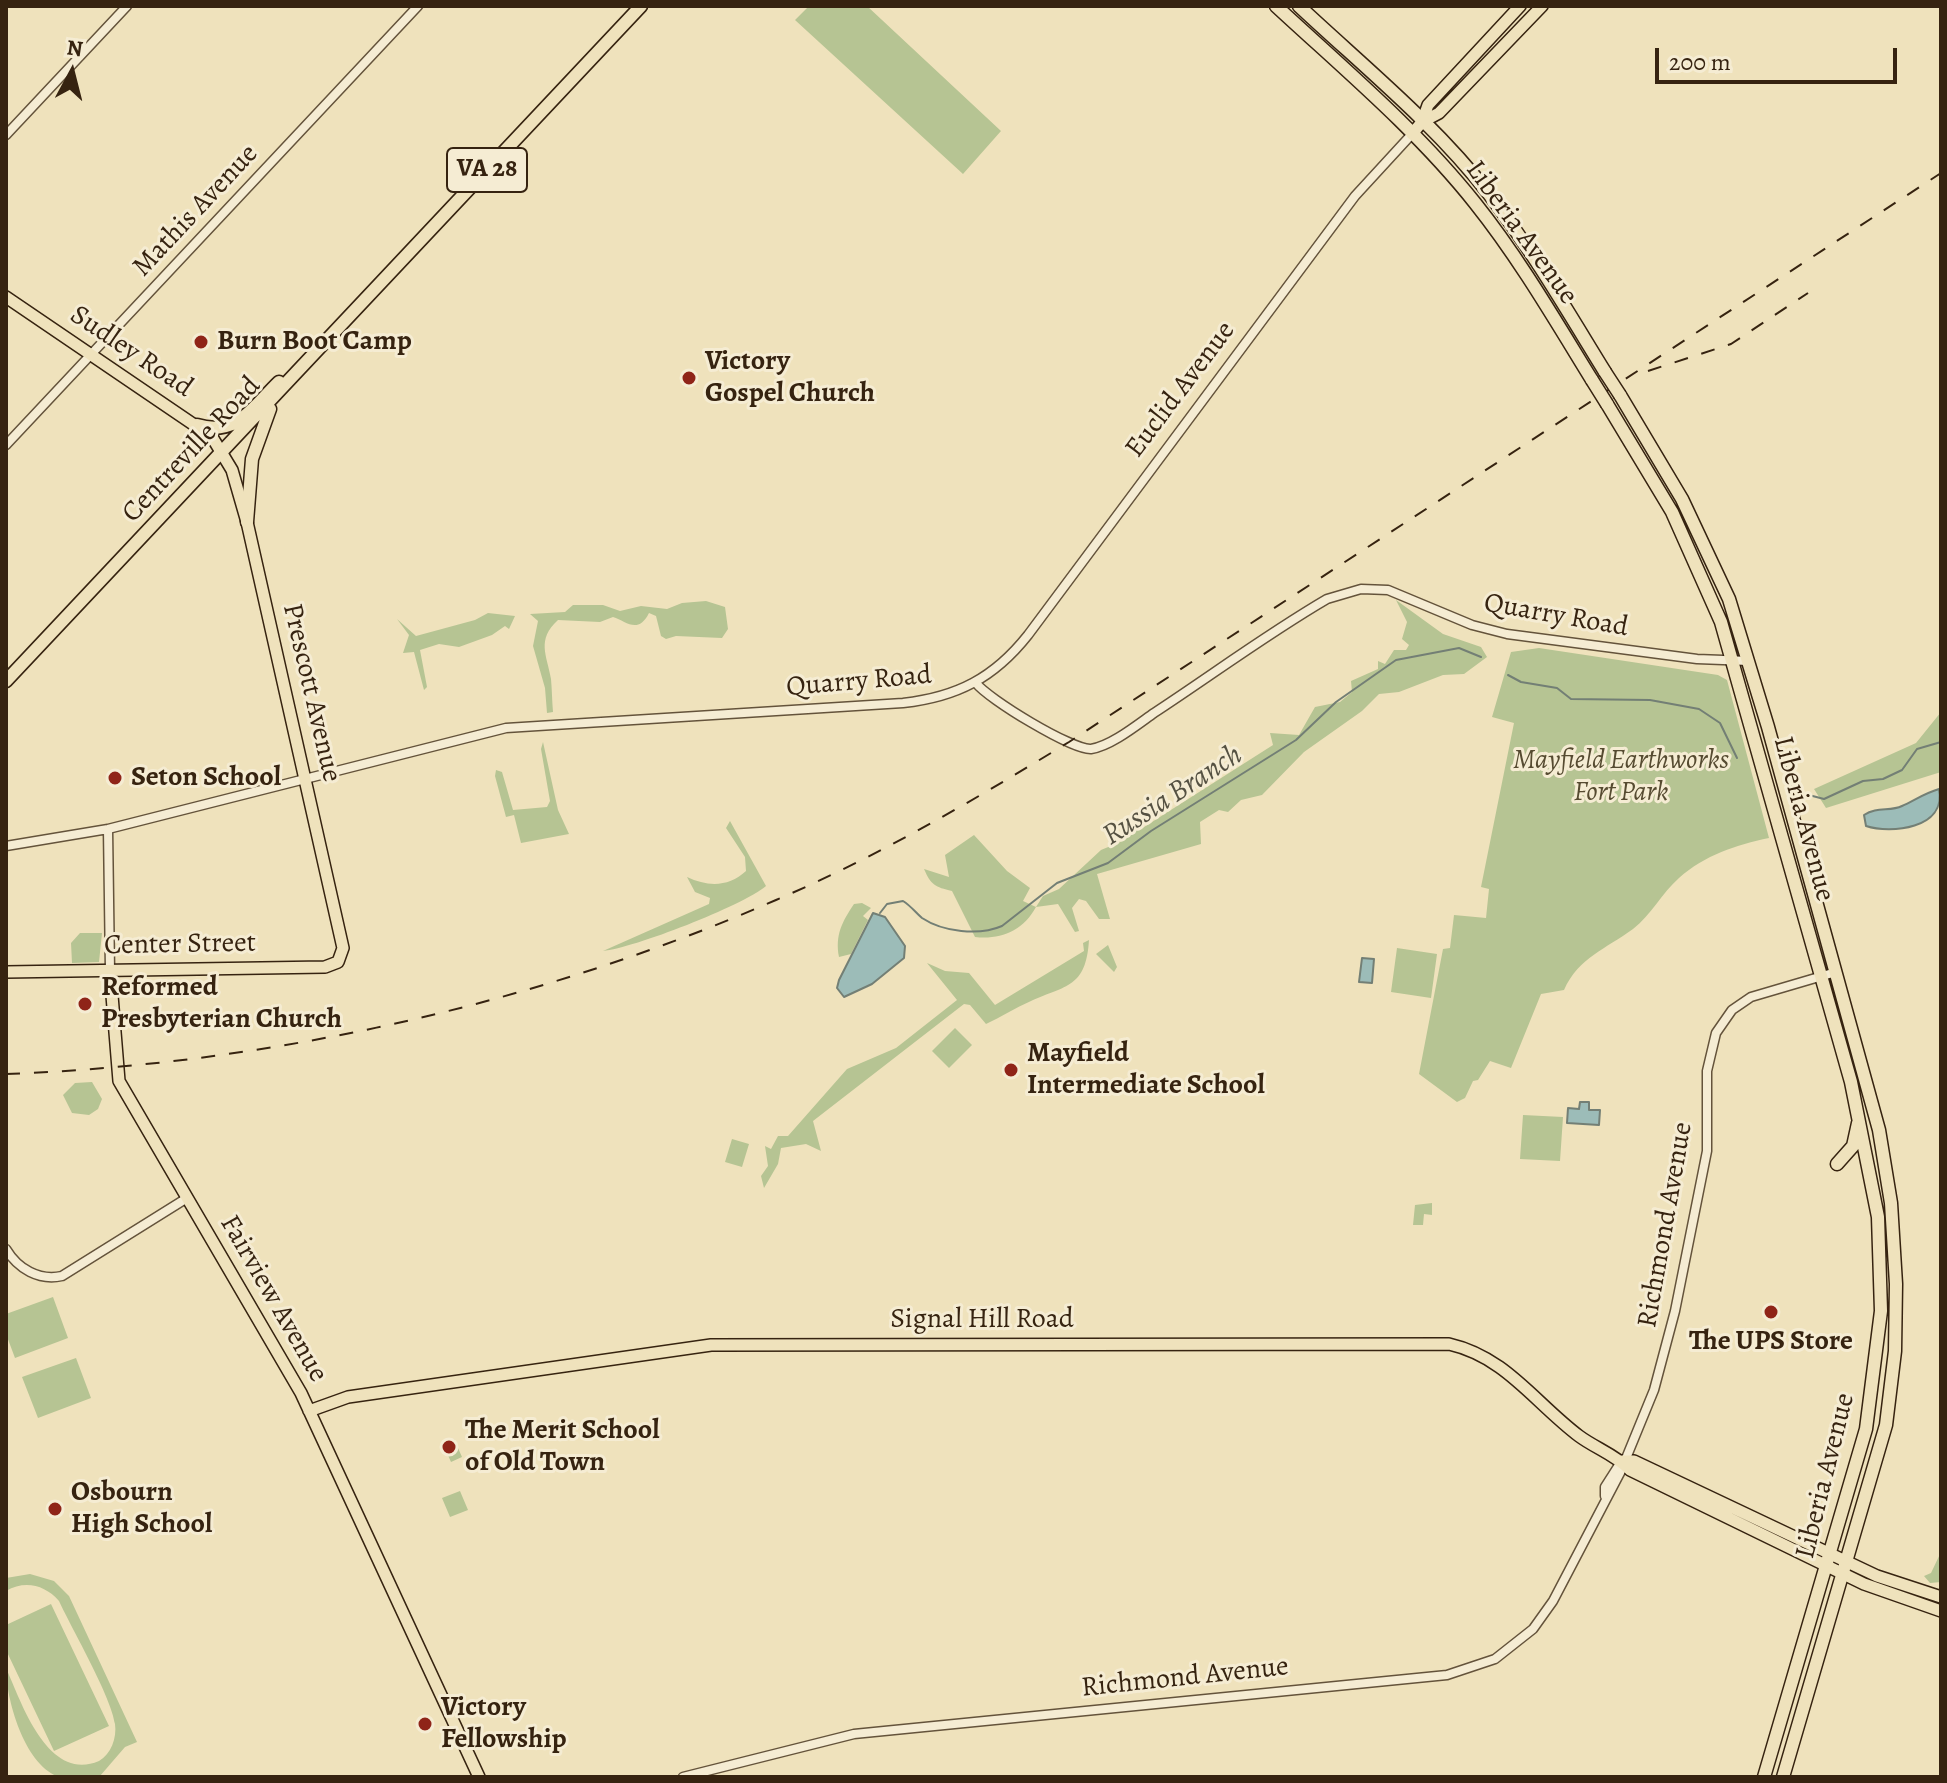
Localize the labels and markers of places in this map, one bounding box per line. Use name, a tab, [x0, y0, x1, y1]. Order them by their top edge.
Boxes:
place label: Burn Boot Camp	[217, 325, 412, 359]
marker: Burn Boot Camp	[192, 333, 210, 351]
place label: Victory Gospel Church	[705, 345, 875, 411]
marker: Victory Gospel Church	[680, 369, 698, 387]
place label: Seton School	[131, 761, 281, 795]
marker: Seton School	[106, 769, 124, 787]
place label: Reformed Presbyterian Church	[101, 971, 342, 1037]
marker: Reformed Presbyterian Church	[76, 995, 94, 1013]
place label: Mayfield Intermediate School	[1027, 1037, 1265, 1103]
marker: Mayfield Intermediate School	[1002, 1061, 1020, 1079]
marker: The UPS Store	[1762, 1303, 1780, 1321]
place label: The UPS Store	[1689, 1325, 1853, 1359]
place label: The Merit School of Old Town	[465, 1414, 660, 1480]
marker: The Merit School of Old Town	[440, 1438, 458, 1456]
place label: Osbourn High School	[71, 1476, 212, 1542]
marker: Osbourn High School	[46, 1500, 64, 1518]
place label: Victory Fellowship	[441, 1691, 567, 1757]
marker: Victory Fellowship	[416, 1715, 434, 1733]

